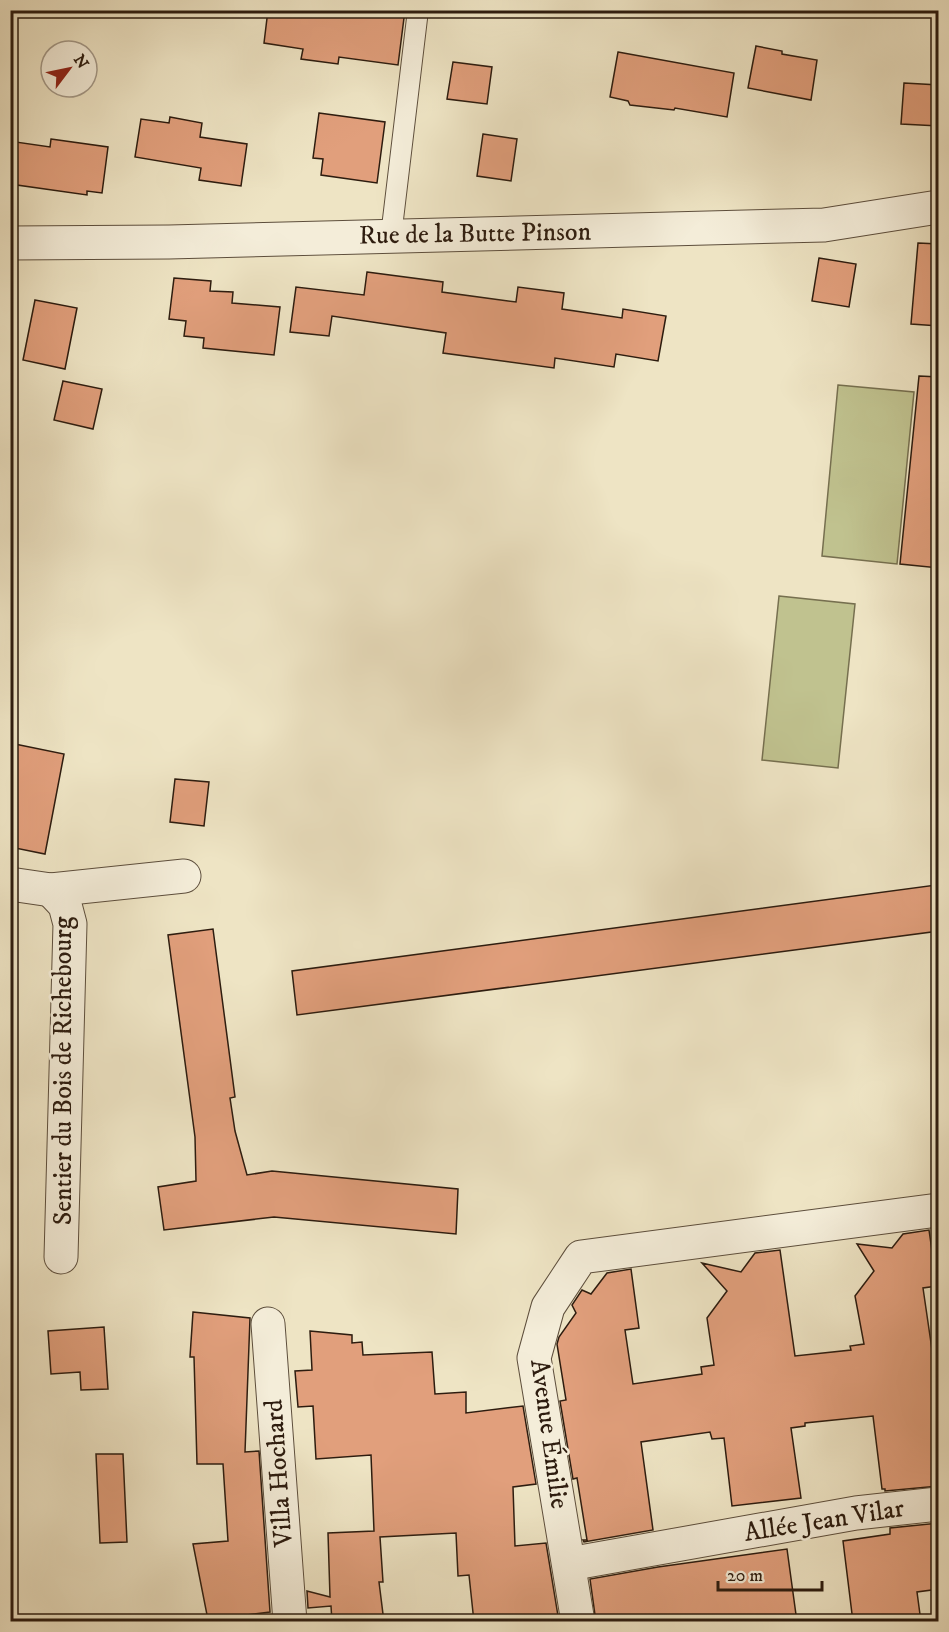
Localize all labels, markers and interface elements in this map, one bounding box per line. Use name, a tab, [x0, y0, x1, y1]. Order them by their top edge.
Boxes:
north arrow	[39, 39, 99, 99]
text: N	[69, 51, 93, 72]
street label: Rue de la Butte Pinson	[359, 215, 592, 253]
street label: Sentier du Bois de Richebourg	[47, 916, 80, 1225]
street label: Avenue Émilie	[522, 1357, 576, 1511]
street label: Villa Hochard	[257, 1398, 301, 1549]
street label: Allée Jean Vilar	[742, 1492, 907, 1550]
scale bar	[718, 1554, 822, 1592]
text: 20 m	[727, 1565, 763, 1587]

